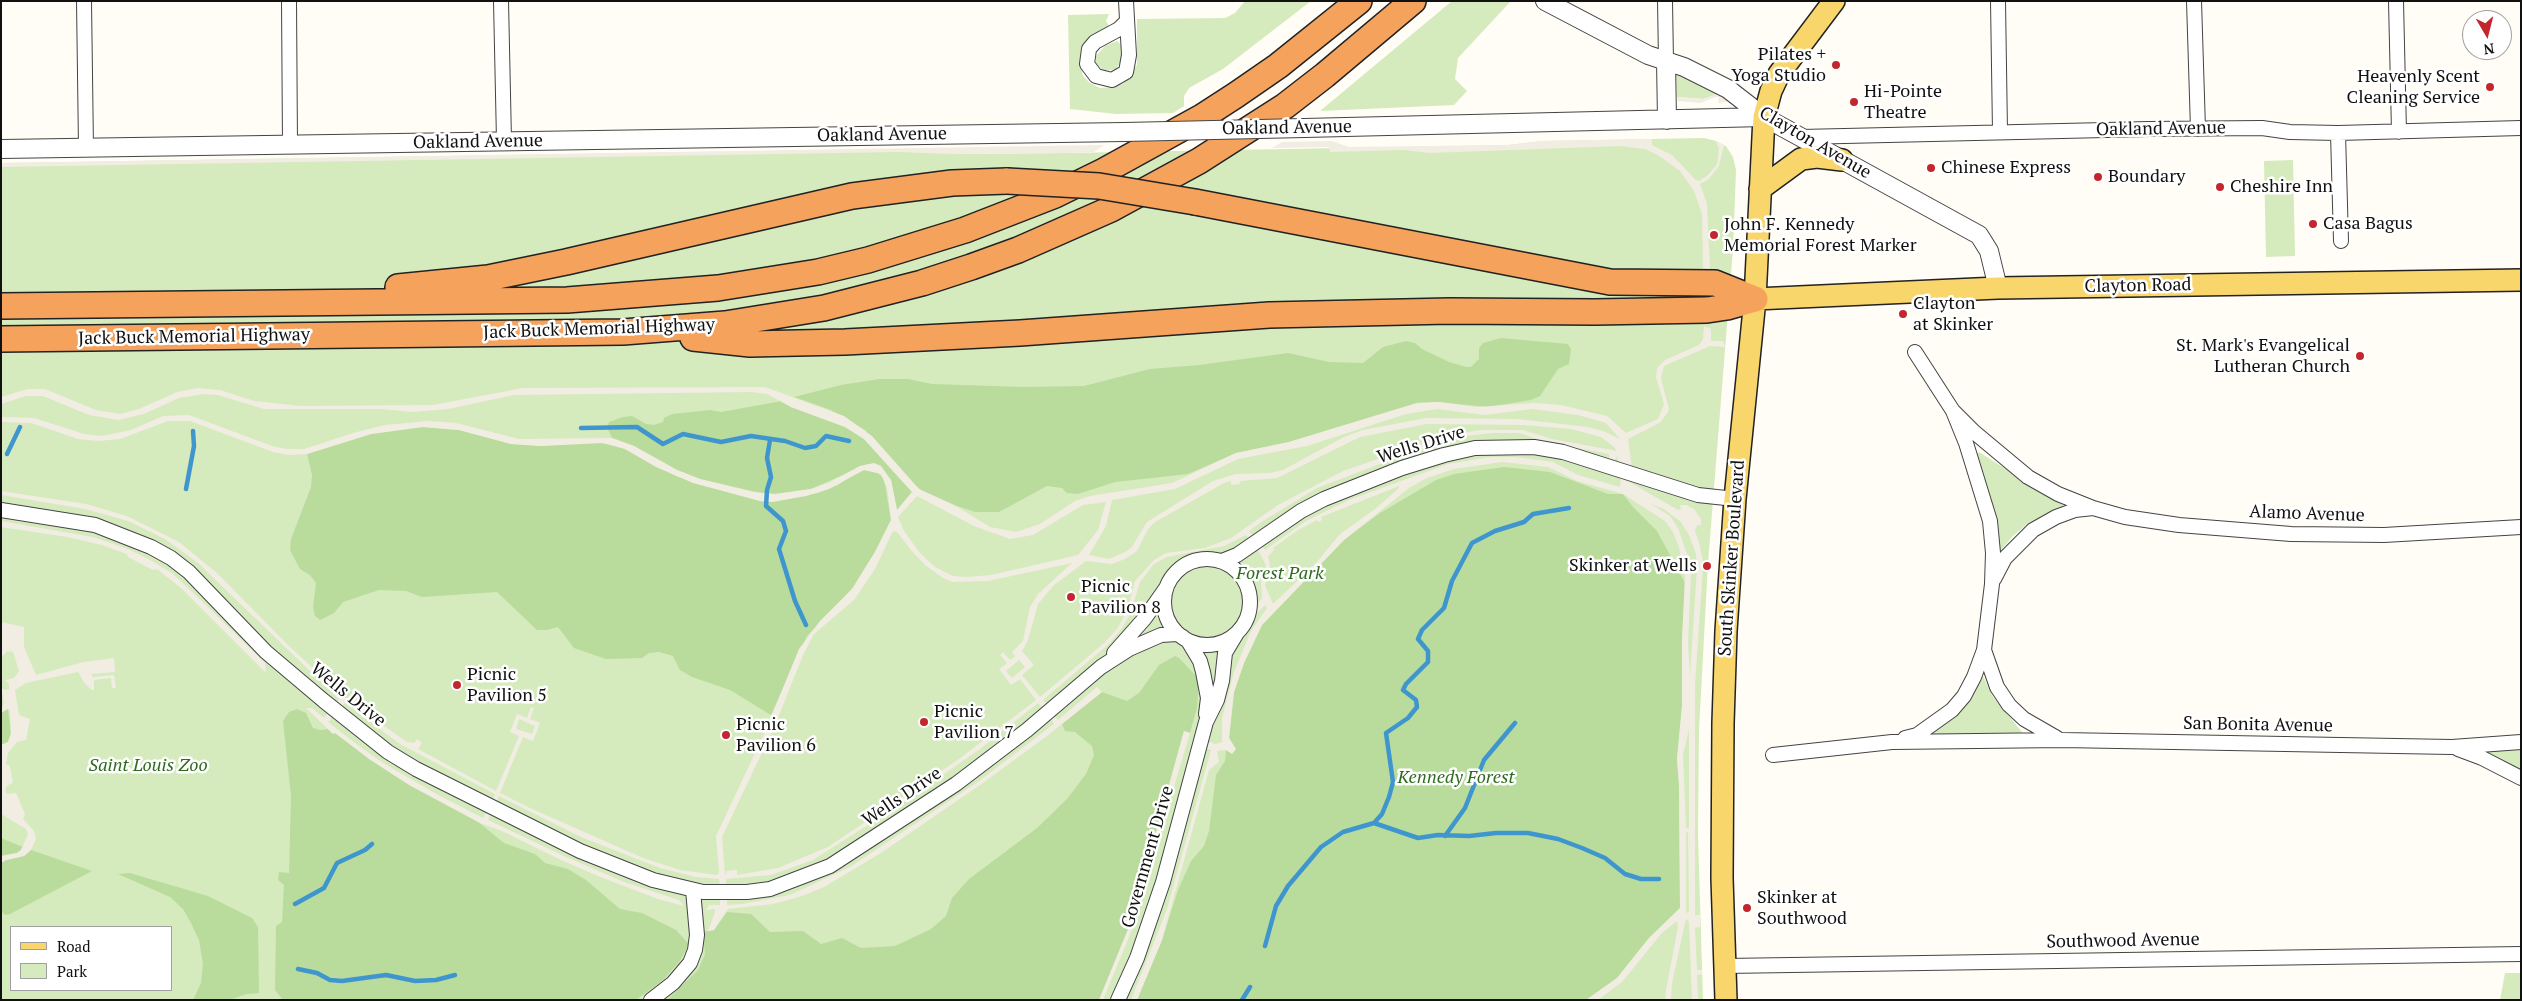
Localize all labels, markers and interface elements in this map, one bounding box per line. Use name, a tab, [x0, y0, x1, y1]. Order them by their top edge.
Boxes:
north arrow	[2462, 10, 2512, 60]
text: N	[2482, 39, 2496, 60]
place label: Pilates + Yoga Studio	[1731, 44, 1826, 86]
marker: Pilates + Yoga Studio	[1830, 59, 1842, 71]
place label: Heavenly Scent Cleaning Service	[2347, 66, 2480, 108]
place label: Hi-Pointe Theatre	[1864, 81, 1942, 124]
marker: Heavenly Scent Cleaning Service	[2484, 81, 2496, 93]
marker: Hi-Pointe Theatre	[1848, 96, 1860, 108]
street label: Clayton Avenue	[1755, 102, 1875, 184]
street label: Oakland Avenue	[1222, 116, 1352, 140]
street label: Oakland Avenue	[2096, 117, 2226, 141]
street label: Oakland Avenue	[817, 123, 947, 147]
street label: Oakland Avenue	[413, 130, 543, 154]
place label: Chinese Express	[1941, 157, 2071, 179]
marker: Chinese Express	[1925, 162, 1937, 174]
place label: Boundary	[2108, 166, 2185, 188]
marker: Boundary	[2092, 171, 2104, 183]
place label: Cheshire Inn	[2230, 176, 2333, 198]
marker: Cheshire Inn	[2214, 181, 2226, 193]
place label: Casa Bagus	[2323, 213, 2413, 235]
place label: John F. Kennedy Memorial Forest Marker	[1724, 214, 1917, 256]
marker: Casa Bagus	[2307, 218, 2319, 230]
marker: John F. Kennedy Memorial Forest Marker	[1708, 229, 1720, 241]
street label: Clayton Road	[2084, 274, 2192, 298]
place label: Clayton at Skinker	[1913, 293, 1993, 336]
marker: Clayton at Skinker	[1897, 308, 1909, 320]
street label: Jack Buck Memorial Highway	[483, 314, 715, 344]
street label: Jack Buck Memorial Highway	[78, 324, 310, 350]
place label: St. Mark's Evangelical Lutheran Church	[2176, 335, 2350, 378]
marker: St. Mark's Evangelical Lutheran Church	[2354, 350, 2366, 362]
street label: Wells Drive	[1375, 421, 1467, 469]
street label: South Skinker Boulevard	[1714, 459, 1750, 657]
street label: Alamo Avenue	[2249, 501, 2365, 527]
place label: Skinker at Wells	[1569, 555, 1697, 577]
marker: Skinker at Wells	[1701, 560, 1713, 572]
park label: Forest Park	[1236, 563, 1324, 585]
place label: Picnic Pavilion 8	[1081, 576, 1161, 618]
marker: Picnic Pavilion 8	[1065, 591, 1077, 603]
street label: Wells Drive	[306, 658, 390, 732]
place label: Picnic Pavilion 5	[467, 664, 547, 706]
marker: Picnic Pavilion 5	[451, 679, 463, 691]
place label: Picnic Pavilion 7	[934, 701, 1014, 744]
street label: San Bonita Avenue	[2183, 713, 2333, 737]
place label: Picnic Pavilion 6	[736, 714, 816, 756]
marker: Picnic Pavilion 7	[918, 716, 930, 728]
marker: Picnic Pavilion 6	[720, 729, 732, 741]
park label: Saint Louis Zoo	[88, 755, 208, 777]
street label: Wells Drive	[858, 763, 946, 831]
park label: Kennedy Forest	[1398, 767, 1514, 789]
street label: Government Drive	[1117, 783, 1179, 931]
place label: Skinker at Southwood	[1757, 887, 1847, 930]
marker: Skinker at Southwood	[1741, 902, 1753, 914]
legend	[10, 926, 172, 991]
street label: Southwood Avenue	[2046, 929, 2200, 953]
text: Road	[57, 936, 90, 956]
text: Park	[57, 961, 87, 981]

